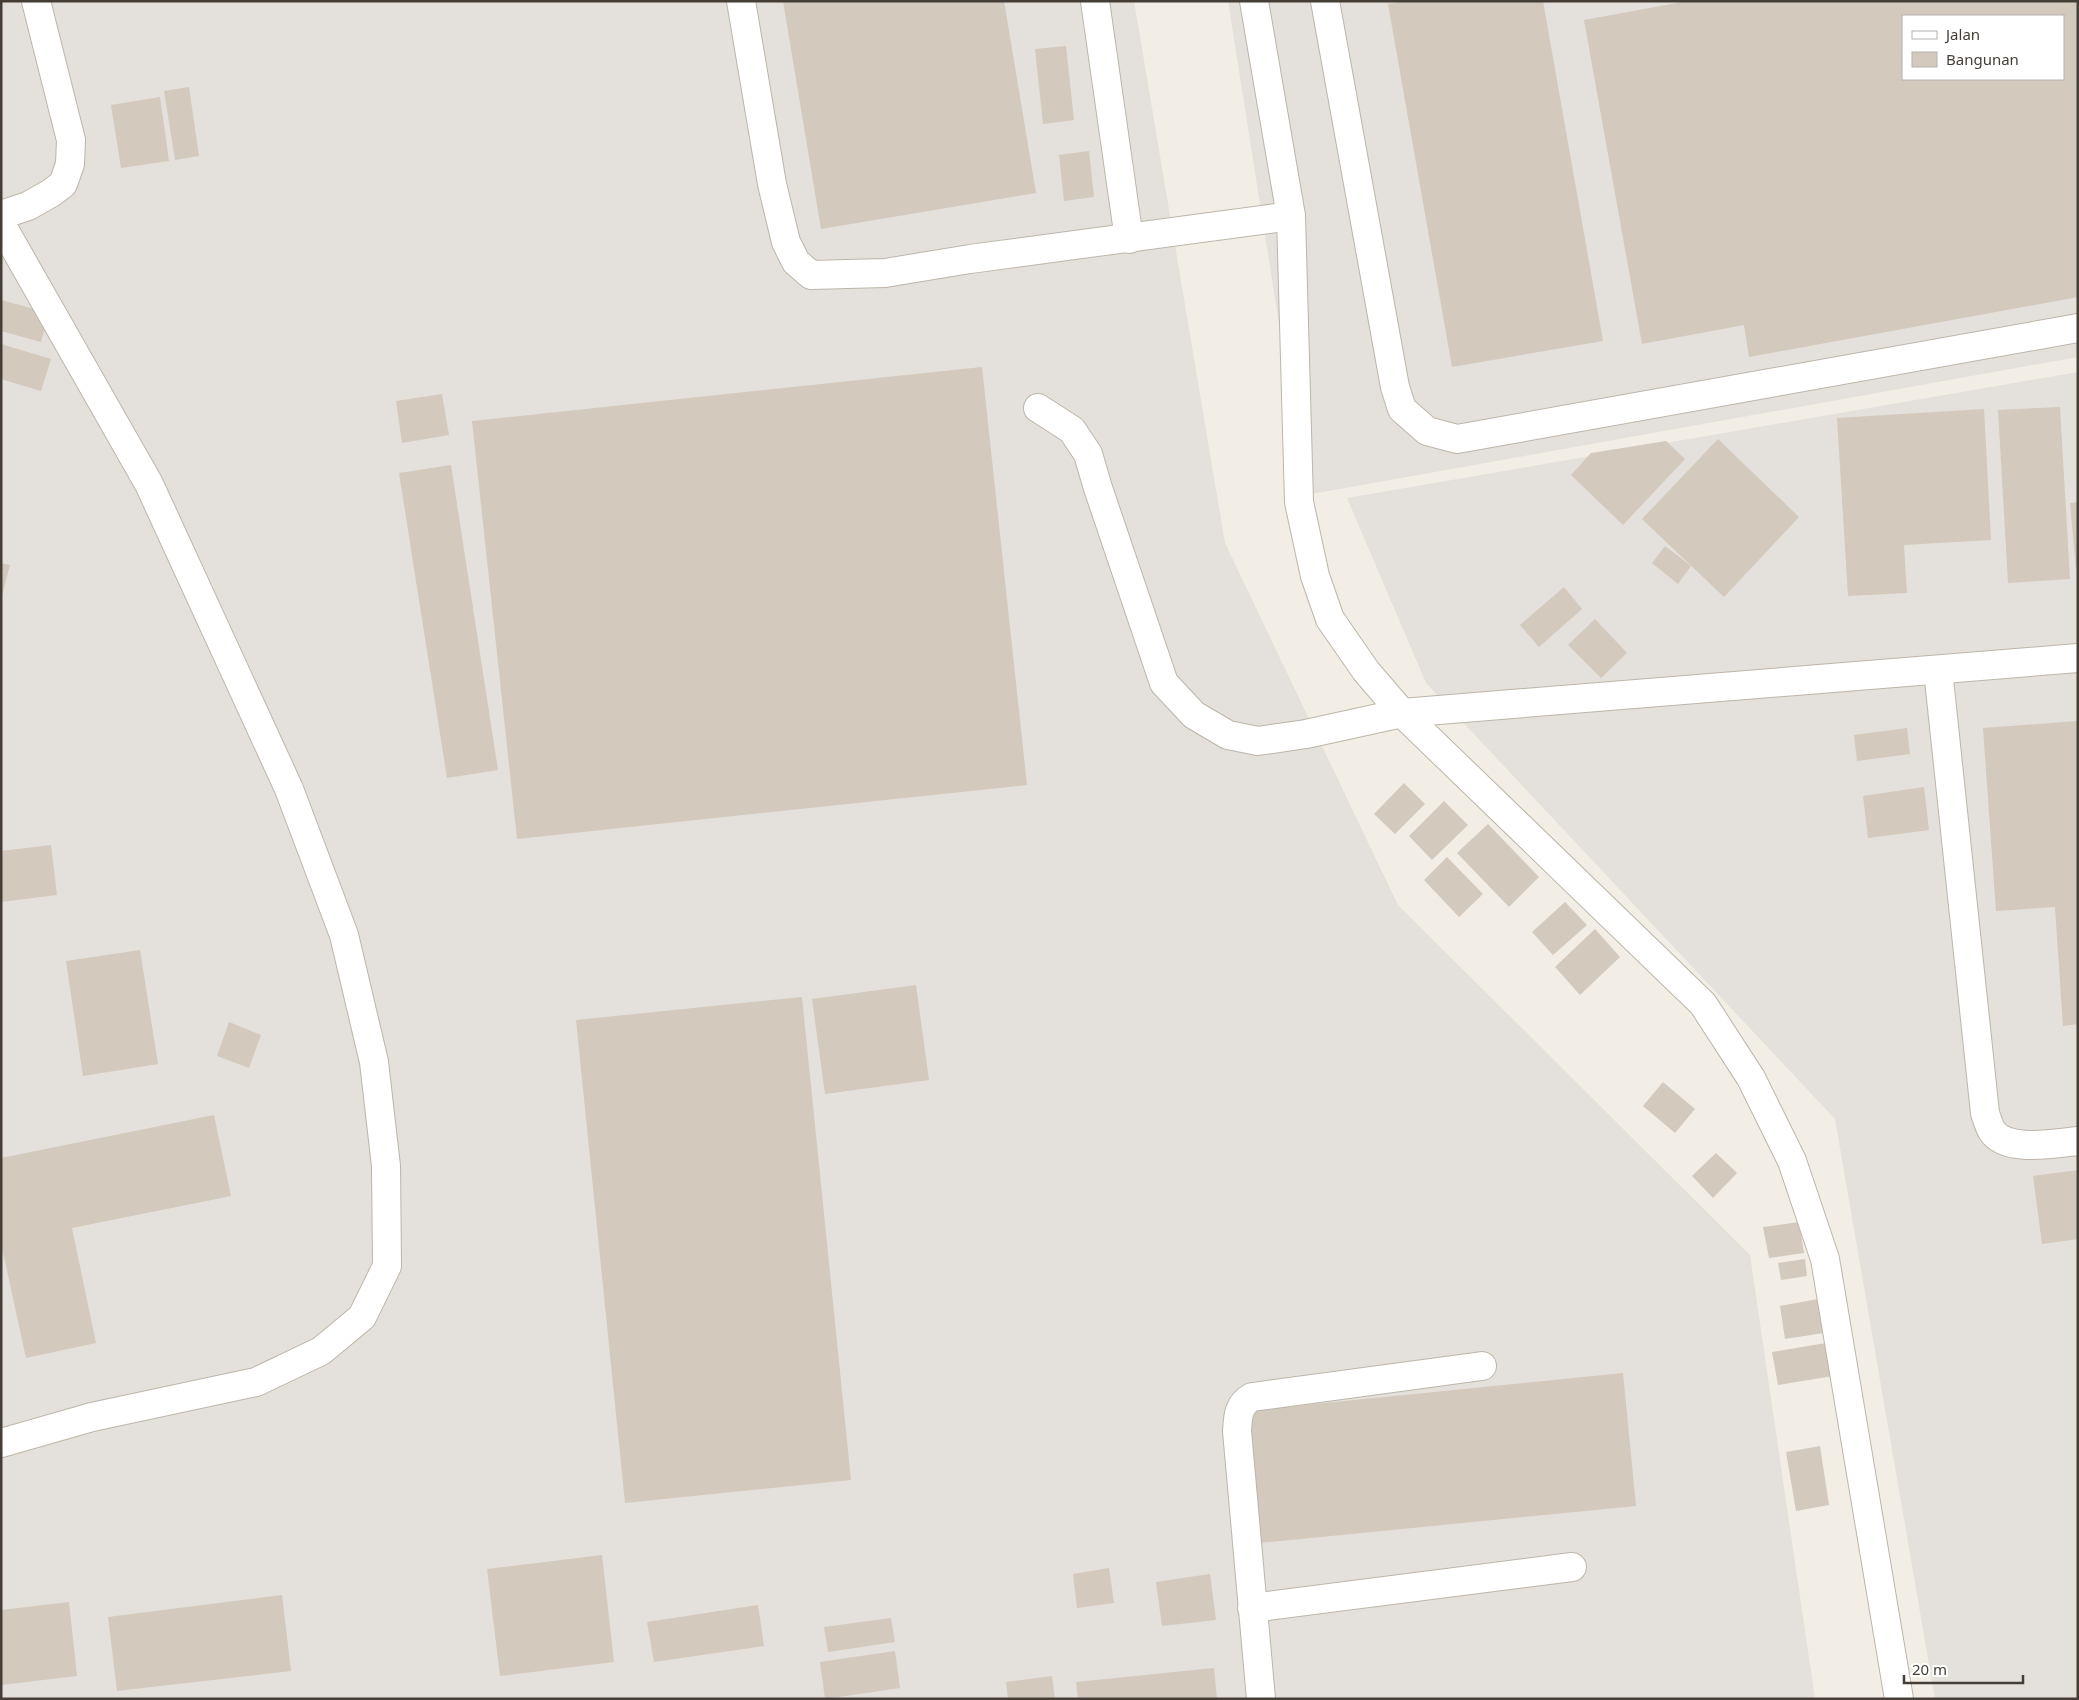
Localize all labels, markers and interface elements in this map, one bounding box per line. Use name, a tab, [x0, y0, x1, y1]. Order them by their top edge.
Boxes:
legend	[1902, 15, 2064, 80]
text: Jalan	[1944, 24, 1980, 44]
text: Bangunan	[1946, 49, 2019, 69]
scale bar	[1904, 1652, 2023, 1684]
text: 20 m	[1912, 1659, 1947, 1679]

